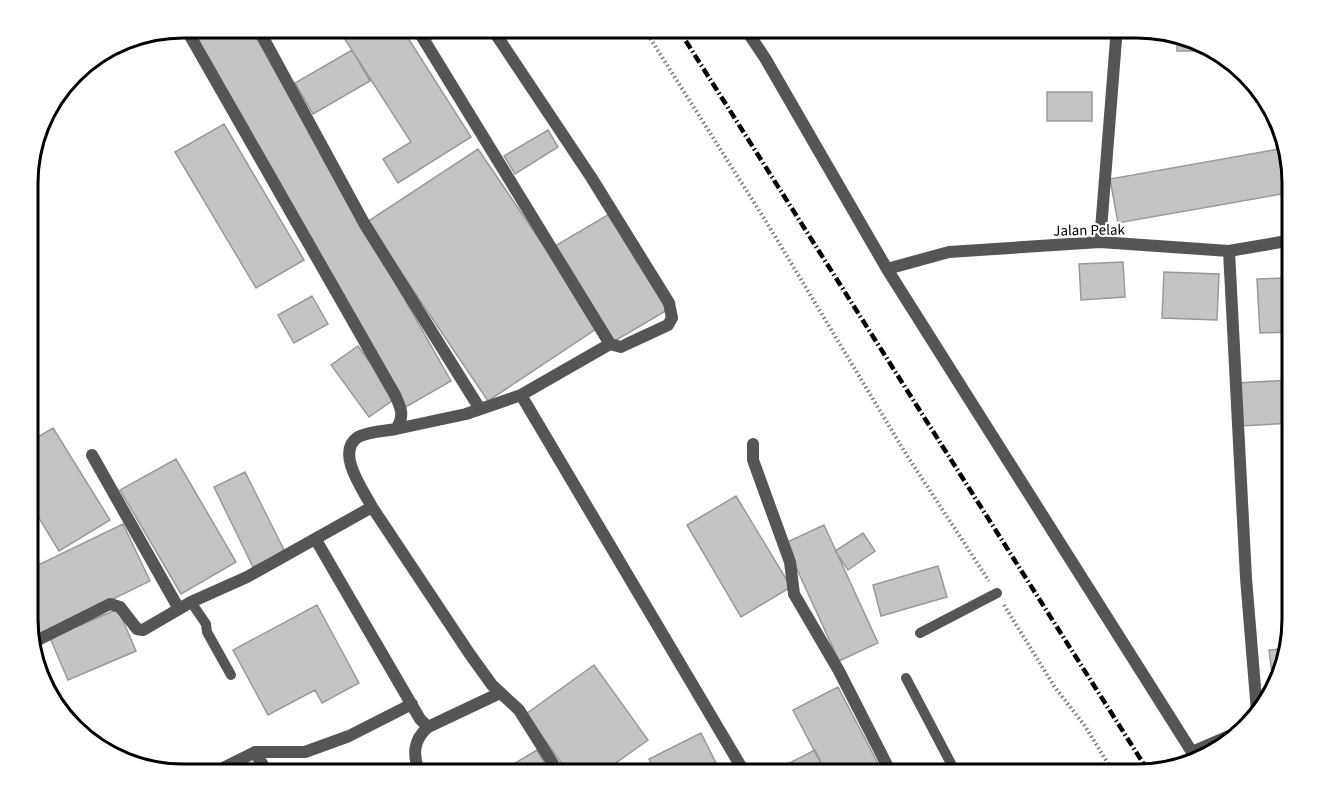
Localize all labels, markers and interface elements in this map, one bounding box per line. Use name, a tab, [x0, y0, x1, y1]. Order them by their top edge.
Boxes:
street label: Jalan Pelak	[1053, 219, 1126, 242]

